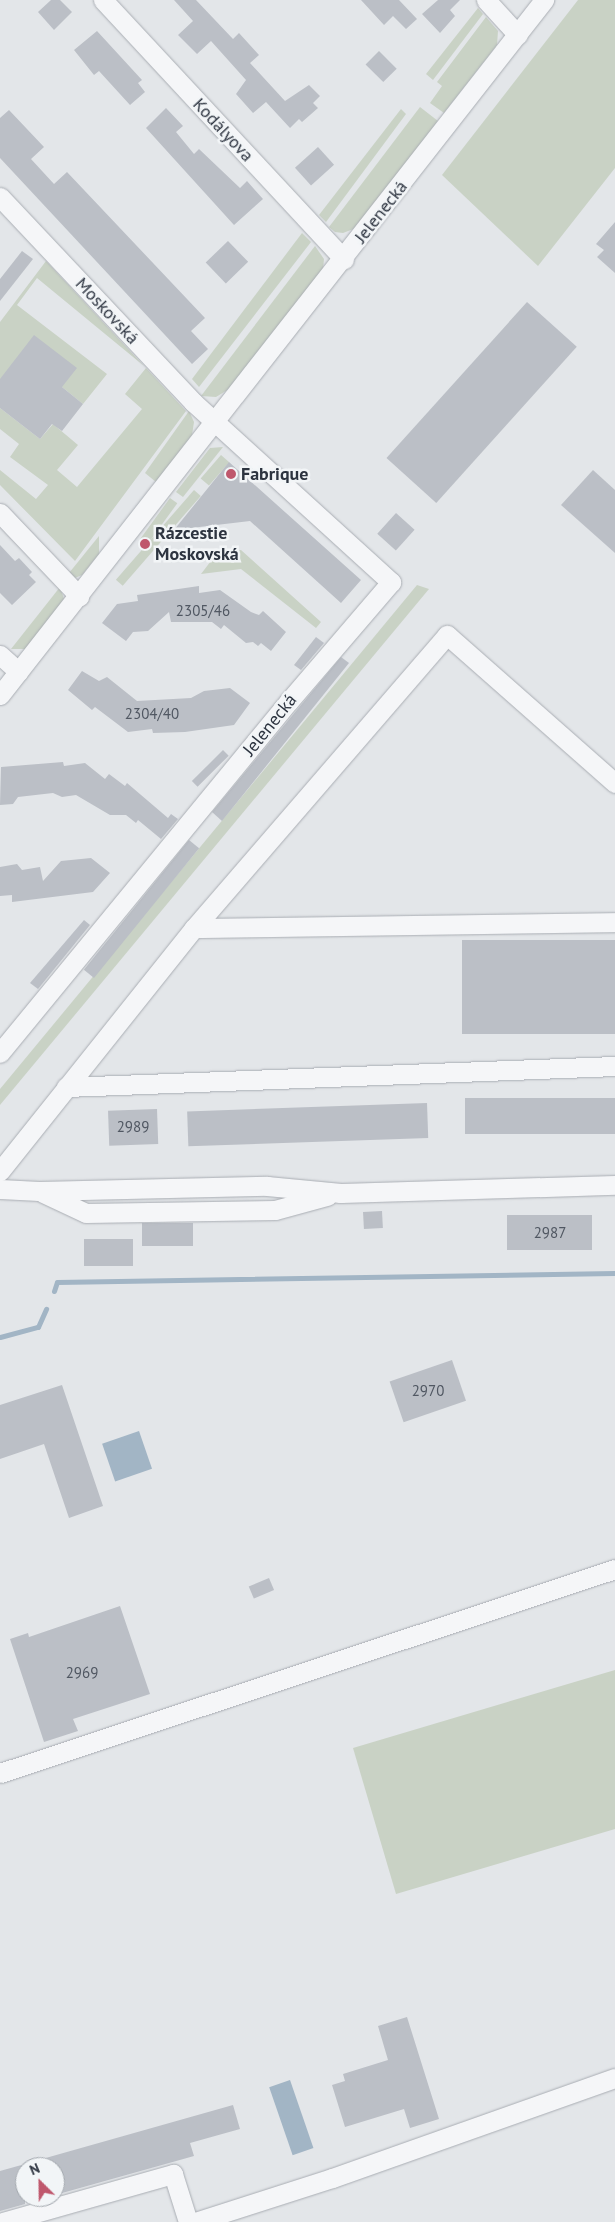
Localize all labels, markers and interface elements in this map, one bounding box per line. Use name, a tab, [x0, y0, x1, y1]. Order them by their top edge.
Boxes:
street label: Kodályova	[188, 94, 258, 166]
street label: Jelenecká	[350, 176, 412, 248]
street label: Moskovská	[71, 273, 143, 349]
place label: Fabrique	[241, 463, 308, 485]
marker: Fabrique	[225, 468, 237, 480]
place label: Rázcestie Moskovská	[155, 523, 239, 566]
marker: Rázcestie Moskovská	[139, 538, 151, 550]
house number: 2305/46	[176, 602, 230, 620]
street label: Jelenecká	[239, 690, 301, 760]
house number: 2304/40	[125, 705, 179, 723]
house number: 2989	[117, 1118, 149, 1136]
house number: 2987	[534, 1224, 566, 1242]
house number: 2970	[412, 1382, 444, 1400]
house number: 2969	[66, 1664, 98, 1682]
north arrow	[15, 2157, 65, 2207]
text: N	[27, 2159, 42, 2179]

